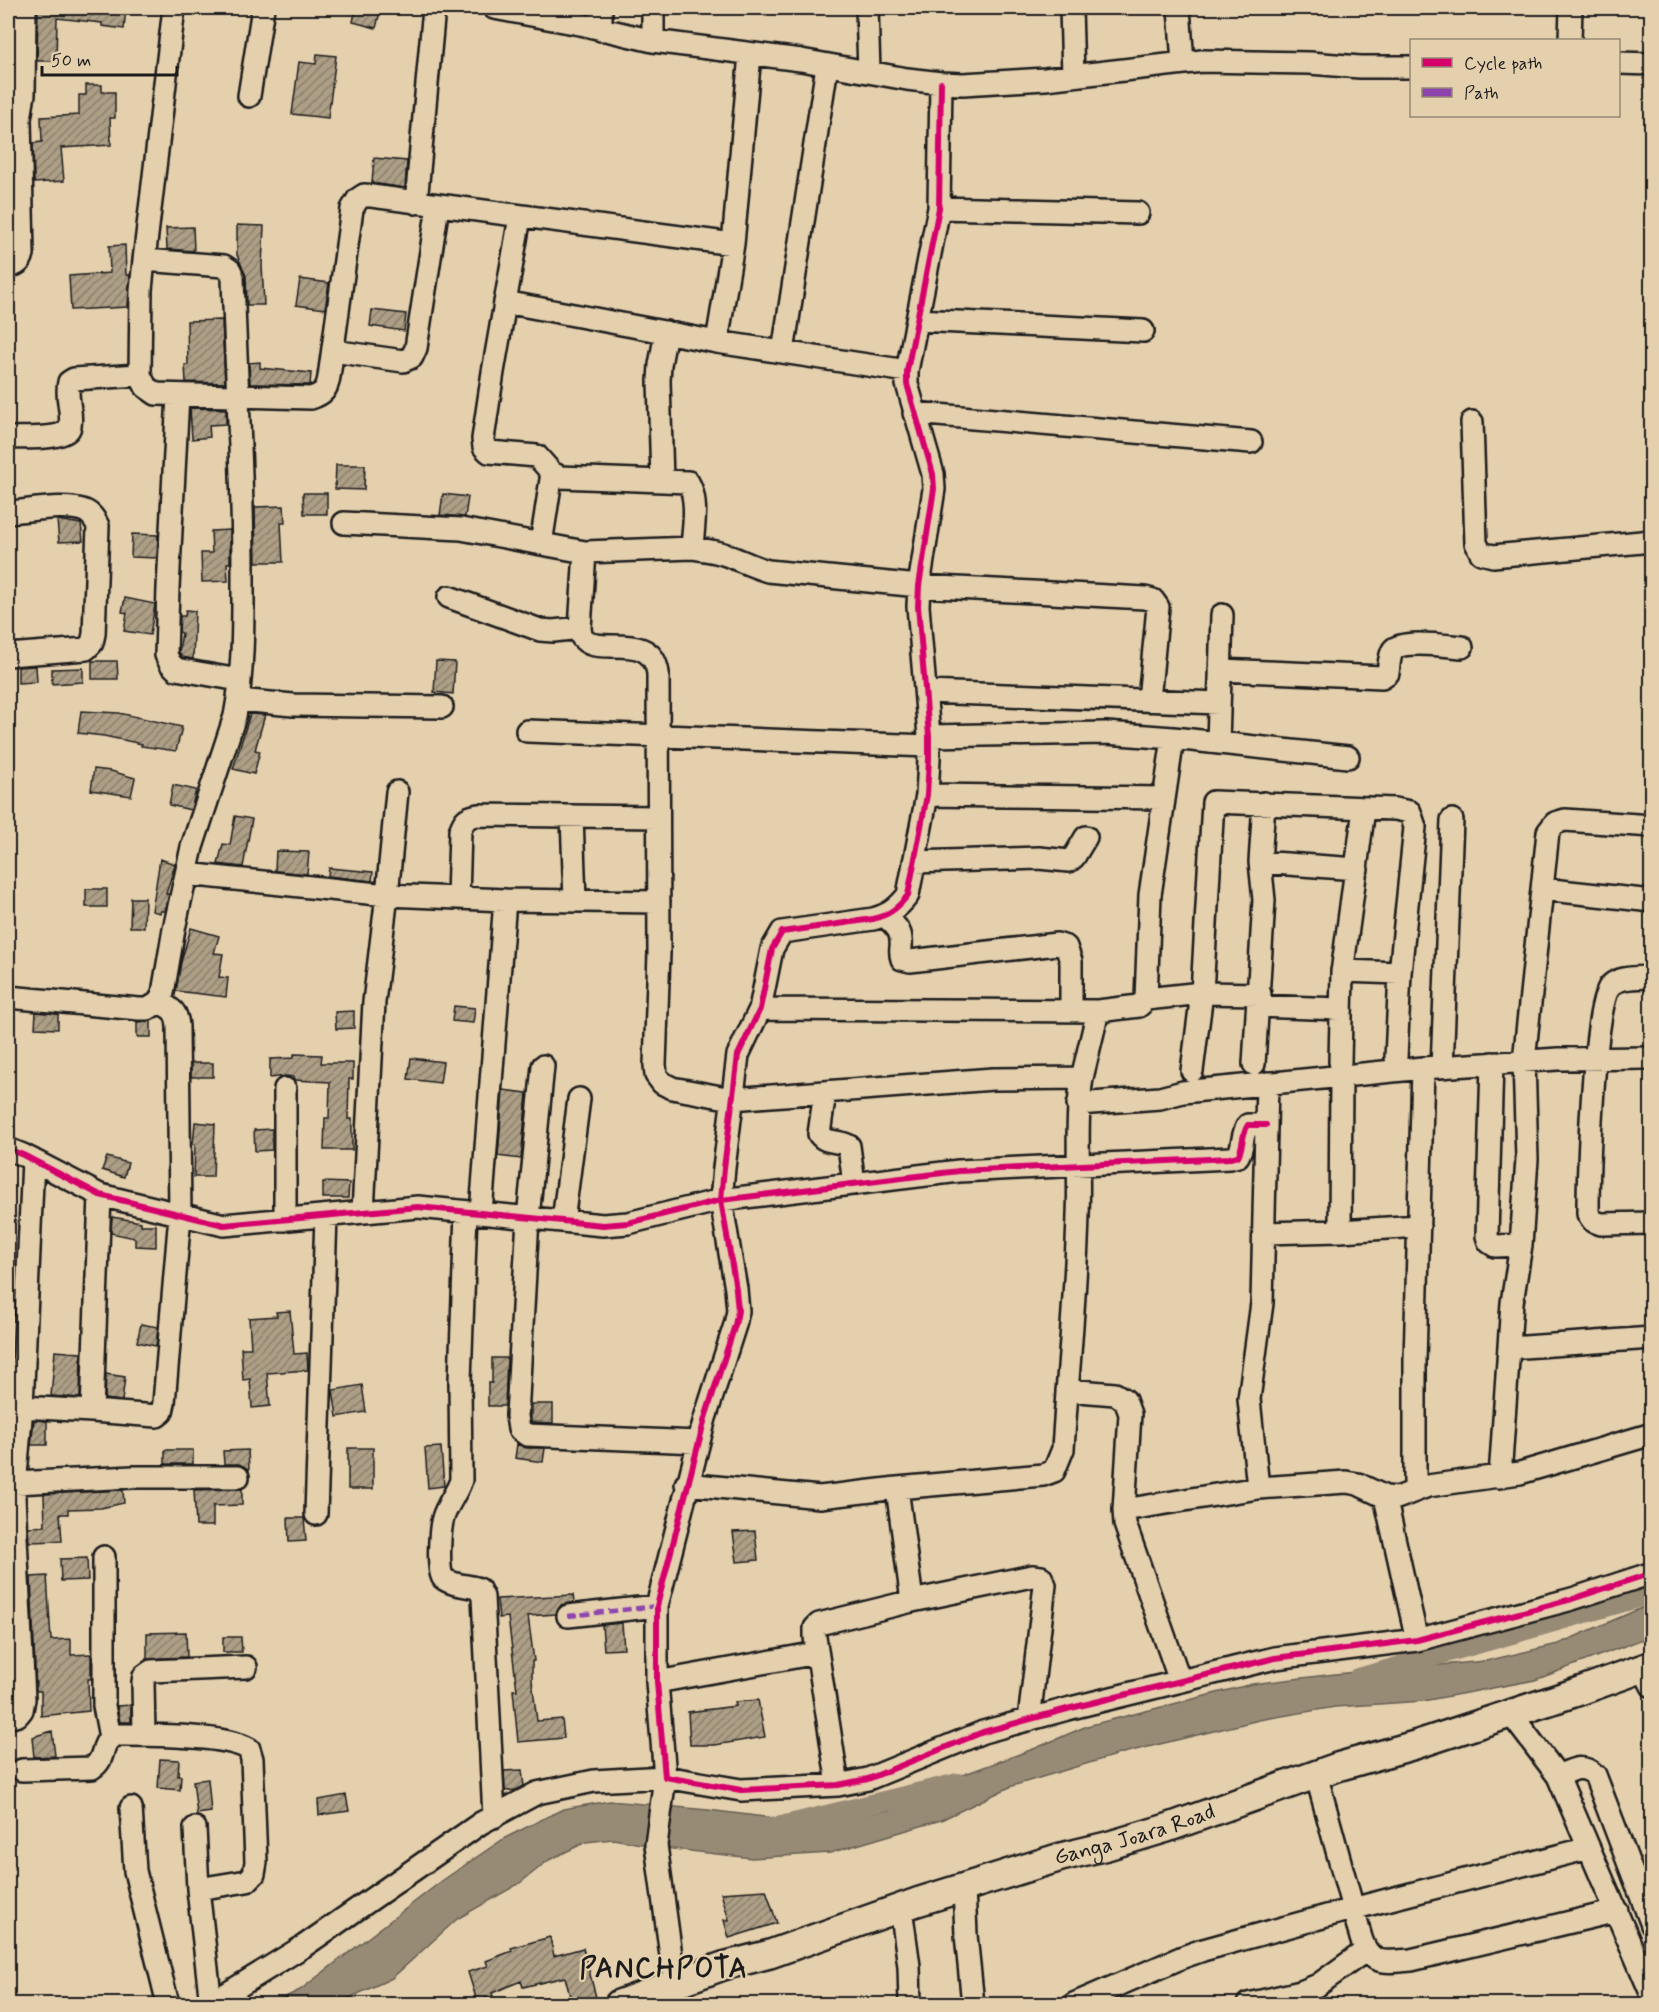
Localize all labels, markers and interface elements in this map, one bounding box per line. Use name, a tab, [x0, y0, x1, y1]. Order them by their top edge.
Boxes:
scale bar	[42, 39, 177, 77]
legend	[1410, 39, 1620, 117]
text: 50 m	[51, 49, 91, 73]
text: Cycle path	[1464, 52, 1542, 76]
text: Path	[1464, 82, 1499, 106]
street label: Ganga Joara Road	[1052, 1798, 1219, 1872]
district label: PANCHPOTA	[580, 1951, 748, 1988]

